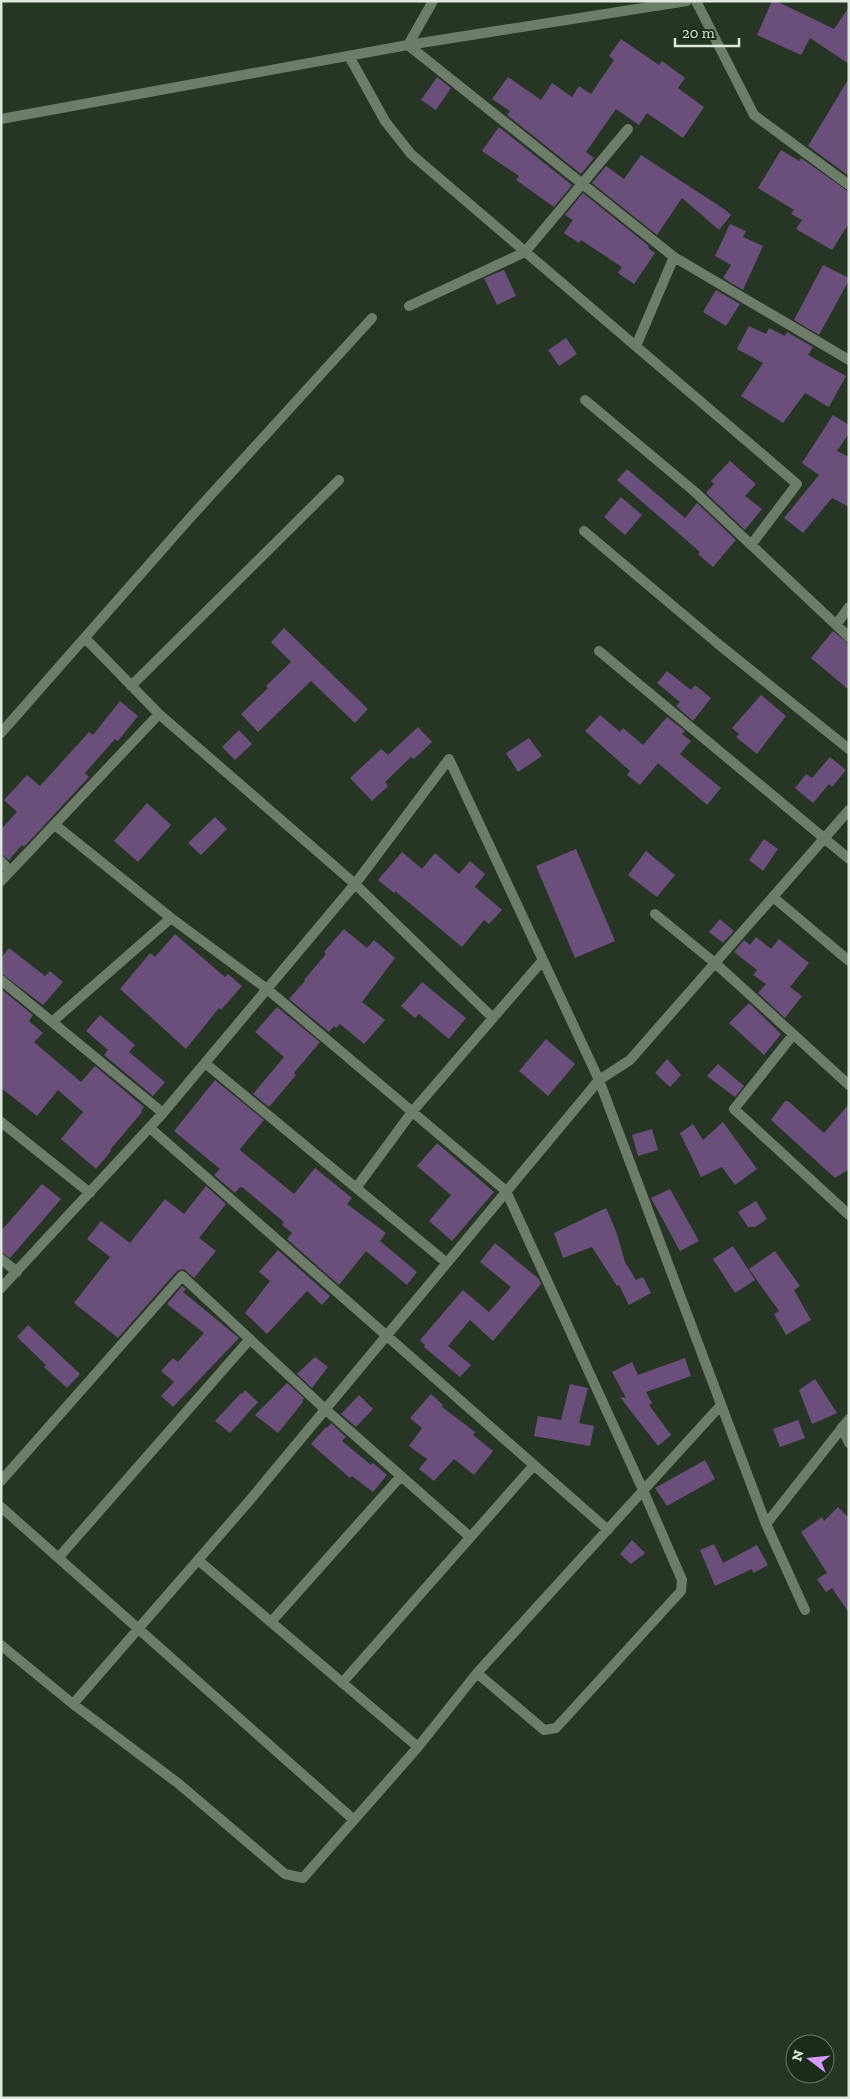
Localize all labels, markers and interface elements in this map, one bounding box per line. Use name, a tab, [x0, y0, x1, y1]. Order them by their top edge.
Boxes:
scale bar	[675, 15, 739, 47]
text: 20 m	[682, 24, 715, 42]
north arrow	[785, 2034, 835, 2084]
text: N	[788, 2048, 808, 2063]

